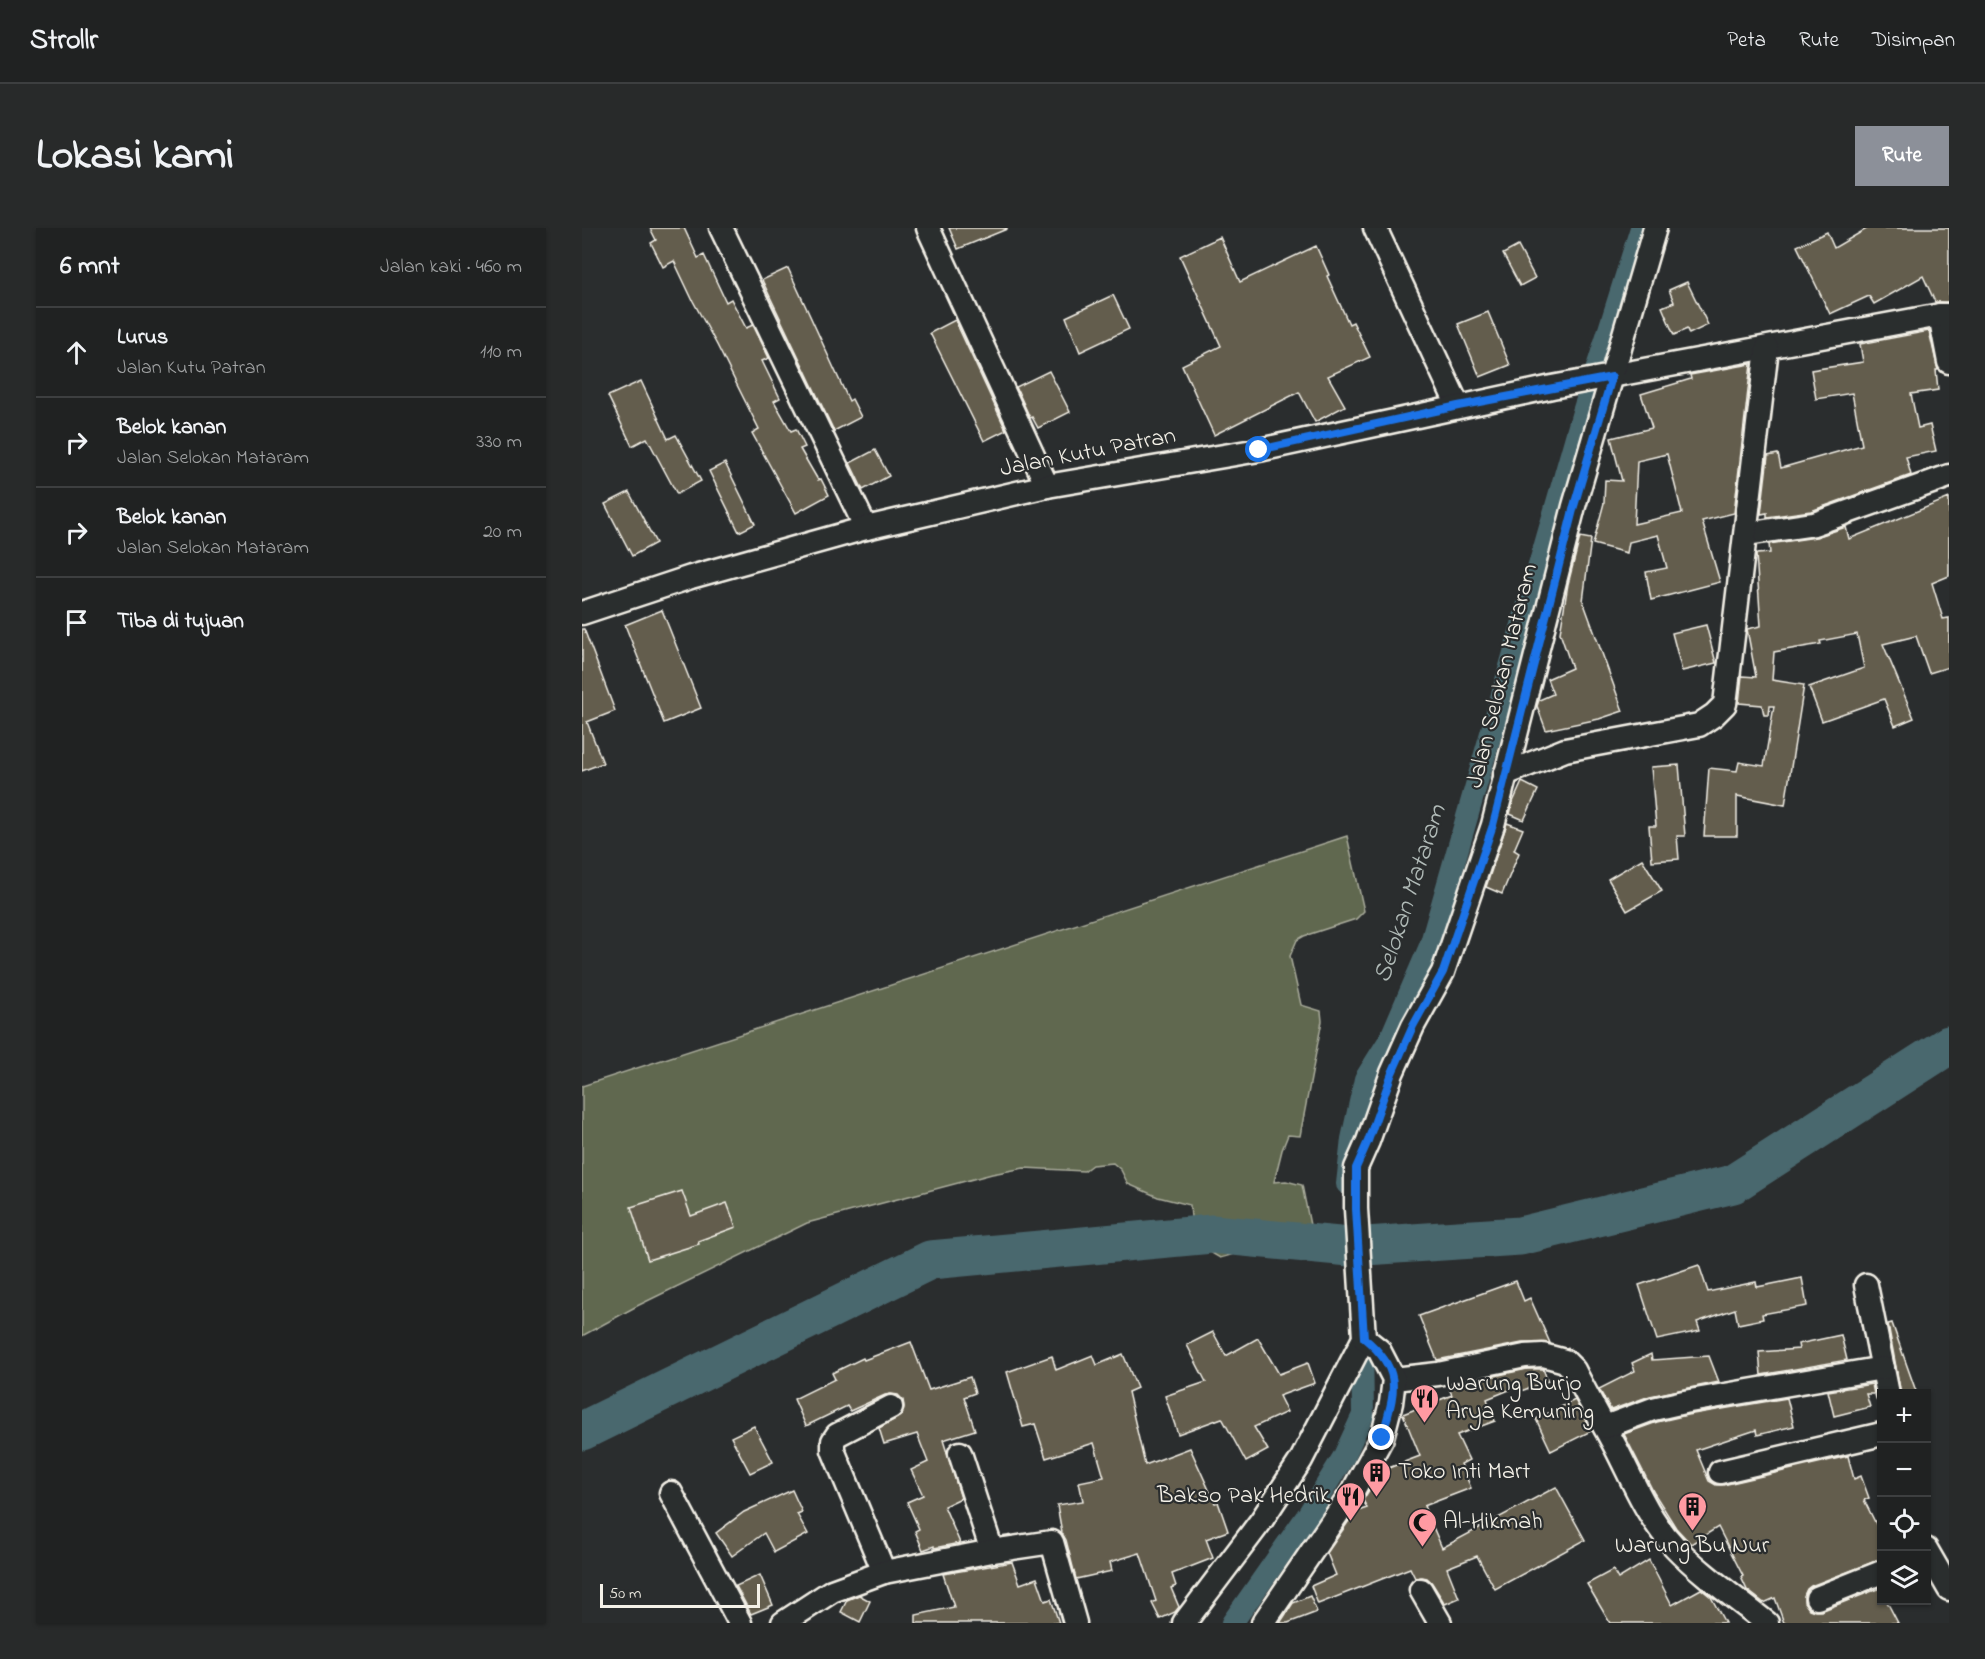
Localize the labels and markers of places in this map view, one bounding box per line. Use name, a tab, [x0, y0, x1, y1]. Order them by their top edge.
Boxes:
place label: Warung Burjo Arya Kemuning	[1446, 1367, 1594, 1431]
restaurant icon: Warung Burjo Arya Kemuning	[1409, 1382, 1441, 1424]
place label: Toko Inti Mart	[1398, 1455, 1530, 1490]
building icon: Toko Inti Mart	[1361, 1456, 1393, 1498]
place label: Bakso Pak Hedrik	[1156, 1479, 1330, 1514]
restaurant icon: Bakso Pak Hedrik	[1335, 1480, 1367, 1522]
building icon: Warung Bu Nur	[1676, 1490, 1708, 1532]
place label: Al-Hikmah	[1443, 1505, 1543, 1540]
mosque icon: Al-Hikmah	[1406, 1506, 1438, 1548]
place label: Warung Bu Nur	[1615, 1529, 1770, 1564]

